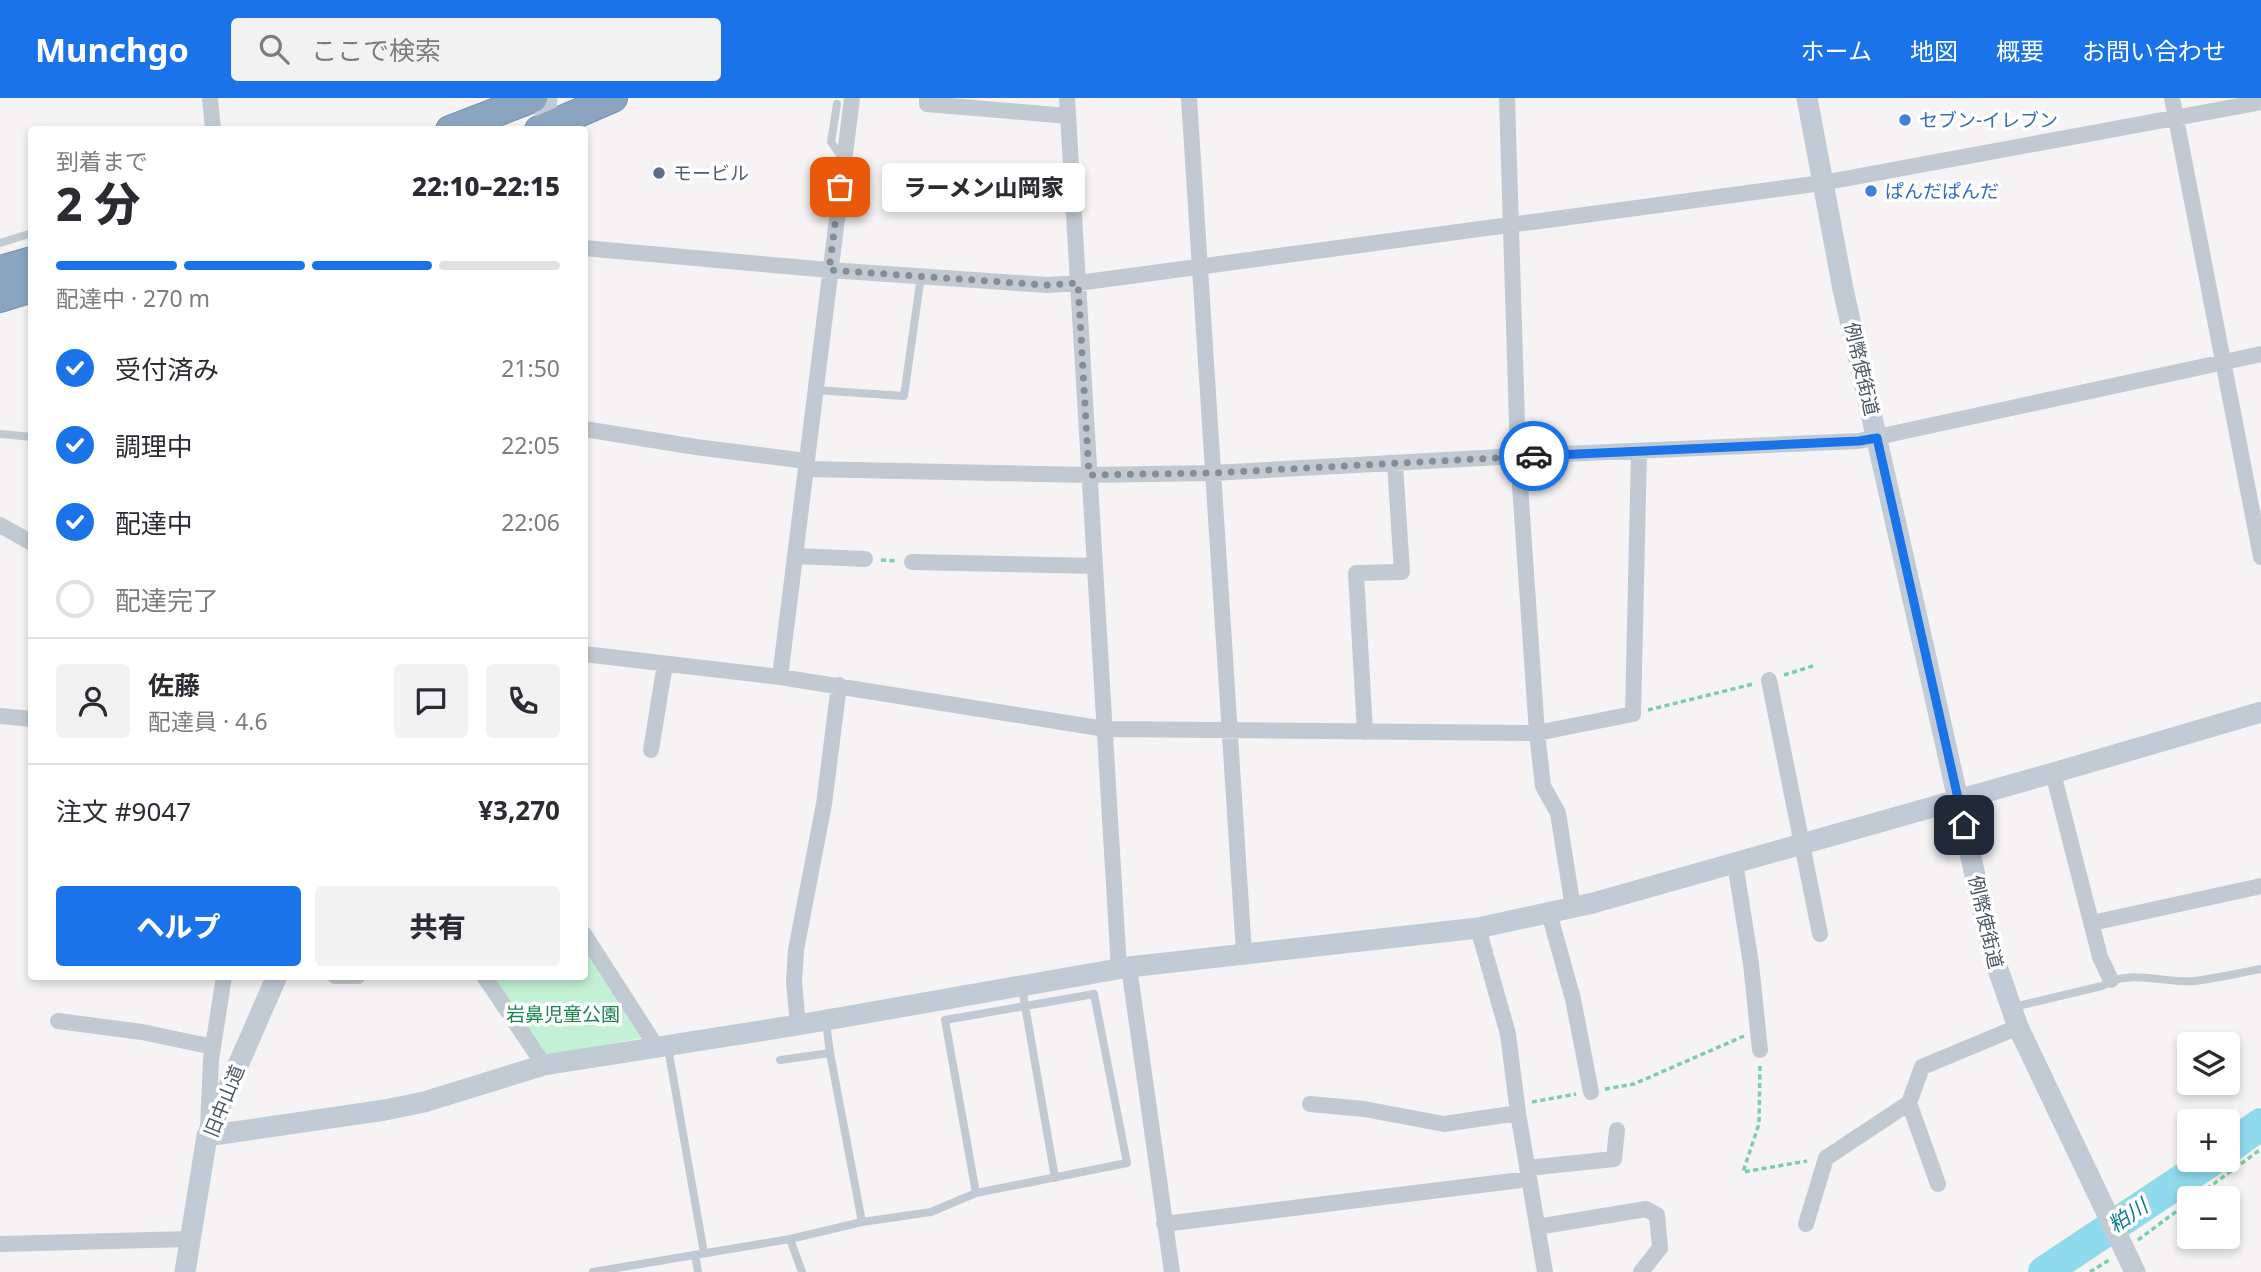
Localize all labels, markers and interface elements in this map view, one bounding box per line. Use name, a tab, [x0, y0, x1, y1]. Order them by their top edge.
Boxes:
search box	[231, 18, 721, 81]
text: Munchgo	[35, 27, 189, 72]
icon: search	[255, 30, 293, 68]
text: ここで検索	[311, 32, 441, 68]
text: ホーム	[1801, 34, 1872, 67]
text: 地図	[1910, 34, 1958, 67]
text: 概要	[1996, 34, 2044, 67]
text: お問い合わせ	[2082, 34, 2226, 67]
place label: セブン-イレブン	[1919, 107, 2058, 133]
marker: セブン-イレブン	[1897, 112, 1913, 128]
text: 到着まで	[56, 145, 148, 177]
pin	[810, 157, 870, 217]
place label: モービル	[673, 160, 749, 186]
callout: ラーメン山岡家	[882, 162, 1085, 212]
marker: モービル	[651, 165, 667, 181]
text: 22:10–22:15	[412, 168, 560, 204]
icon: bag	[821, 168, 859, 206]
text: ラーメン山岡家	[903, 171, 1064, 203]
text: 2 分	[56, 172, 141, 234]
place label: ぱんだぱんだ	[1885, 178, 1999, 204]
marker: ぱんだぱんだ	[1863, 183, 1879, 199]
text: 配達中 · 270 m	[56, 282, 210, 314]
street label: 例幣使街道	[1839, 320, 1885, 418]
icon: check	[56, 349, 94, 387]
text: 受付済み	[115, 351, 219, 387]
text: 21:50	[501, 352, 560, 384]
courier	[1499, 421, 1569, 491]
icon: check	[56, 426, 94, 464]
text: 調理中	[115, 428, 193, 464]
text: 22:05	[501, 429, 560, 461]
icon: car	[1515, 437, 1553, 475]
icon: check	[56, 503, 94, 541]
text: 配達中	[115, 505, 193, 541]
text: 22:06	[501, 506, 560, 538]
text: 配達完了	[115, 582, 219, 618]
button: person	[56, 664, 130, 738]
button: chat	[394, 664, 468, 738]
button: phone	[486, 664, 560, 738]
text: 佐藤	[148, 667, 200, 703]
text: 配達員 · 4.6	[148, 705, 268, 737]
text: ¥3,270	[478, 792, 560, 828]
text: 注文 #9047	[56, 793, 191, 829]
pin	[1934, 795, 1994, 855]
icon: home	[1945, 806, 1983, 844]
street label: 例幣使街道	[1963, 873, 2009, 971]
button: ヘルプ	[56, 886, 301, 966]
button: 共有	[315, 886, 560, 966]
park label: 岩鼻児童公園	[506, 1001, 620, 1027]
map controls	[2177, 1032, 2240, 1249]
button: layers	[2177, 1032, 2240, 1095]
street label: 旧中山道	[198, 1061, 250, 1141]
button: +	[2177, 1109, 2240, 1172]
button: −	[2177, 1186, 2240, 1249]
water label: 粕川	[2102, 1191, 2154, 1239]

